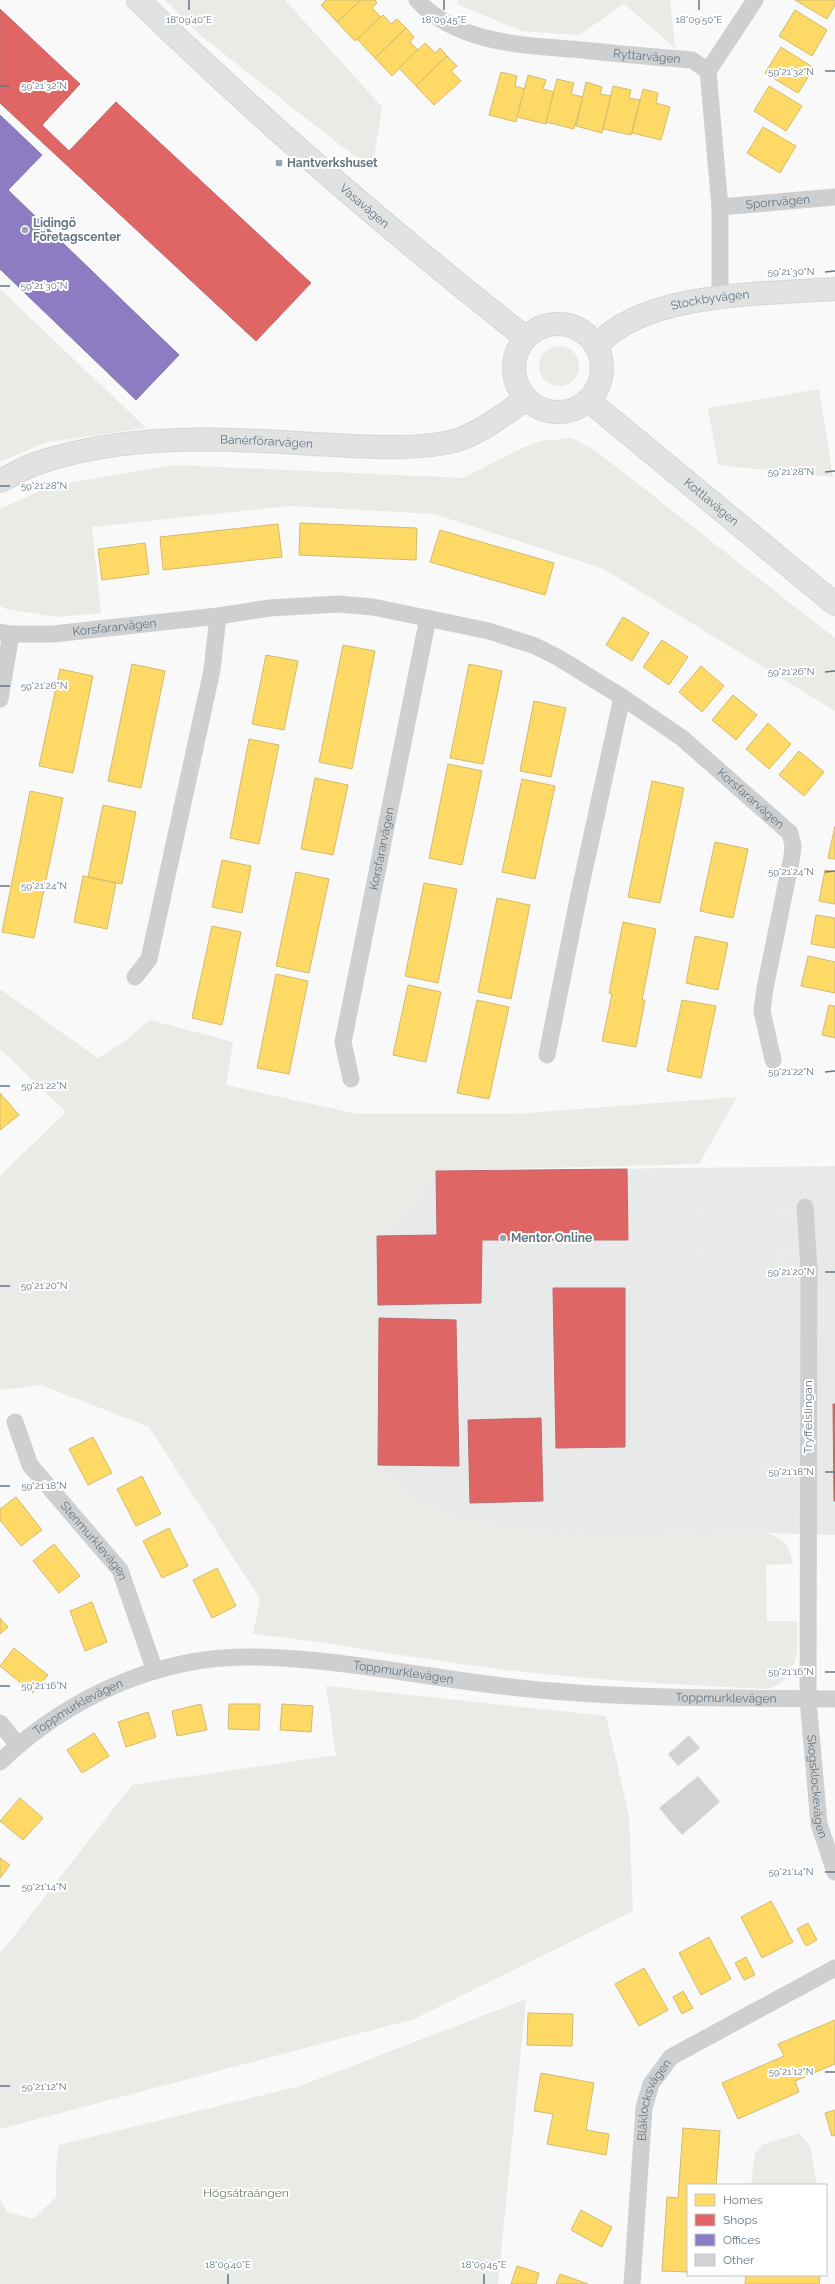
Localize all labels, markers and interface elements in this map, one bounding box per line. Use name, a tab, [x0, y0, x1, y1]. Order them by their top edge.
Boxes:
text: 18°09'40"E	[166, 14, 212, 25]
text: 18°09'45"E	[421, 14, 467, 25]
text: 18°09'50"E	[676, 14, 722, 25]
street label: Ryttarvägen	[613, 46, 681, 66]
text: 59°21'32"N	[768, 66, 814, 77]
text: 59°21'32"N	[21, 80, 67, 91]
place label: Hantverkshuset	[287, 156, 378, 170]
marker: Hantverkshuset	[274, 158, 284, 168]
street label: Vasavägen	[337, 181, 392, 231]
street label: Sporrvägen	[745, 192, 811, 212]
place label: Lidingö Företagscenter	[33, 216, 121, 244]
marker: Lidingö Företagscenter	[20, 225, 30, 235]
text: 59°21'30"N	[768, 266, 814, 277]
text: 59°21'30"N	[21, 280, 67, 291]
street label: Stockbyvägen	[669, 287, 750, 313]
street label: Banérförarvägen	[220, 433, 313, 451]
text: 59°21'28"N	[768, 466, 814, 477]
street label: Kottlavägen	[681, 475, 741, 528]
text: 59°21'28"N	[21, 480, 67, 491]
street label: Korsfararvägen	[72, 616, 157, 639]
text: 59°21'26"N	[768, 666, 814, 677]
text: 59°21'26"N	[21, 680, 67, 691]
street label: Korsfararvägen	[714, 765, 787, 832]
street label: Korsfararvägen	[367, 806, 397, 891]
text: 59°21'24"N	[768, 866, 814, 877]
text: 59°21'24"N	[21, 880, 67, 891]
text: 59°21'22"N	[768, 1066, 814, 1077]
text: 59°21'22"N	[21, 1080, 67, 1091]
place label: Mentor Online	[511, 1231, 592, 1245]
marker: Mentor Online	[498, 1233, 508, 1243]
text: 59°21'20"N	[768, 1266, 814, 1277]
text: 59°21'20"N	[21, 1280, 67, 1291]
street label: Tryffelslingan	[801, 1380, 815, 1454]
text: 59°21'18"N	[768, 1466, 814, 1477]
text: 59°21'18"N	[21, 1480, 67, 1491]
street label: Stenmurklevägen	[57, 1499, 130, 1582]
street label: Toppmurklevägen	[352, 1658, 454, 1686]
text: 59°21'16"N	[768, 1666, 814, 1677]
street label: Toppmurklevägen	[30, 1676, 125, 1738]
text: 59°21'16"N	[21, 1680, 67, 1691]
street label: Toppmurklevägen	[675, 1690, 777, 1706]
street label: Skogsklockevägen	[804, 1734, 830, 1840]
text: 59°21'14"N	[768, 1866, 814, 1877]
text: 59°21'14"N	[21, 1881, 67, 1892]
street label: Blåklocksvägen	[635, 2056, 674, 2142]
text: 59°21'12"N	[769, 2066, 813, 2077]
text: 59°21'12"N	[22, 2081, 66, 2092]
legend	[687, 2184, 827, 2276]
park label: Högsätraängen	[203, 2186, 289, 2200]
text: Homes	[723, 2193, 763, 2207]
text: Shops	[723, 2213, 758, 2227]
text: Offices	[723, 2233, 760, 2247]
text: Other	[723, 2253, 755, 2267]
text: 18°09'40"E	[205, 2259, 251, 2270]
text: 18°09'45"E	[461, 2259, 507, 2270]

